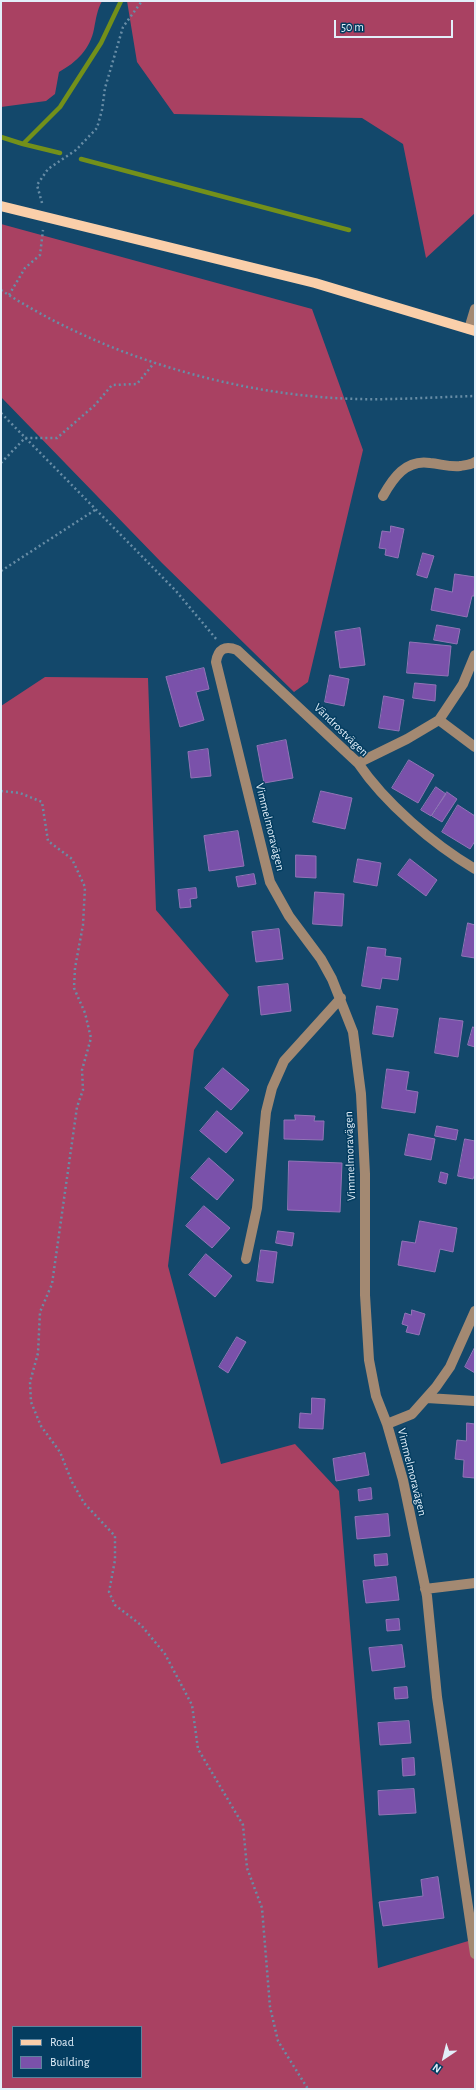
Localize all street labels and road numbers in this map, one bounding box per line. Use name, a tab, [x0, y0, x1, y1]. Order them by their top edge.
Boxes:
street label: Vändrostvägen	[311, 701, 371, 759]
street label: Vimmelmoravägen	[252, 782, 288, 872]
street label: Vimmelmoravägen	[341, 1111, 359, 1201]
street label: Vimmelmoravägen	[394, 1427, 430, 1517]

